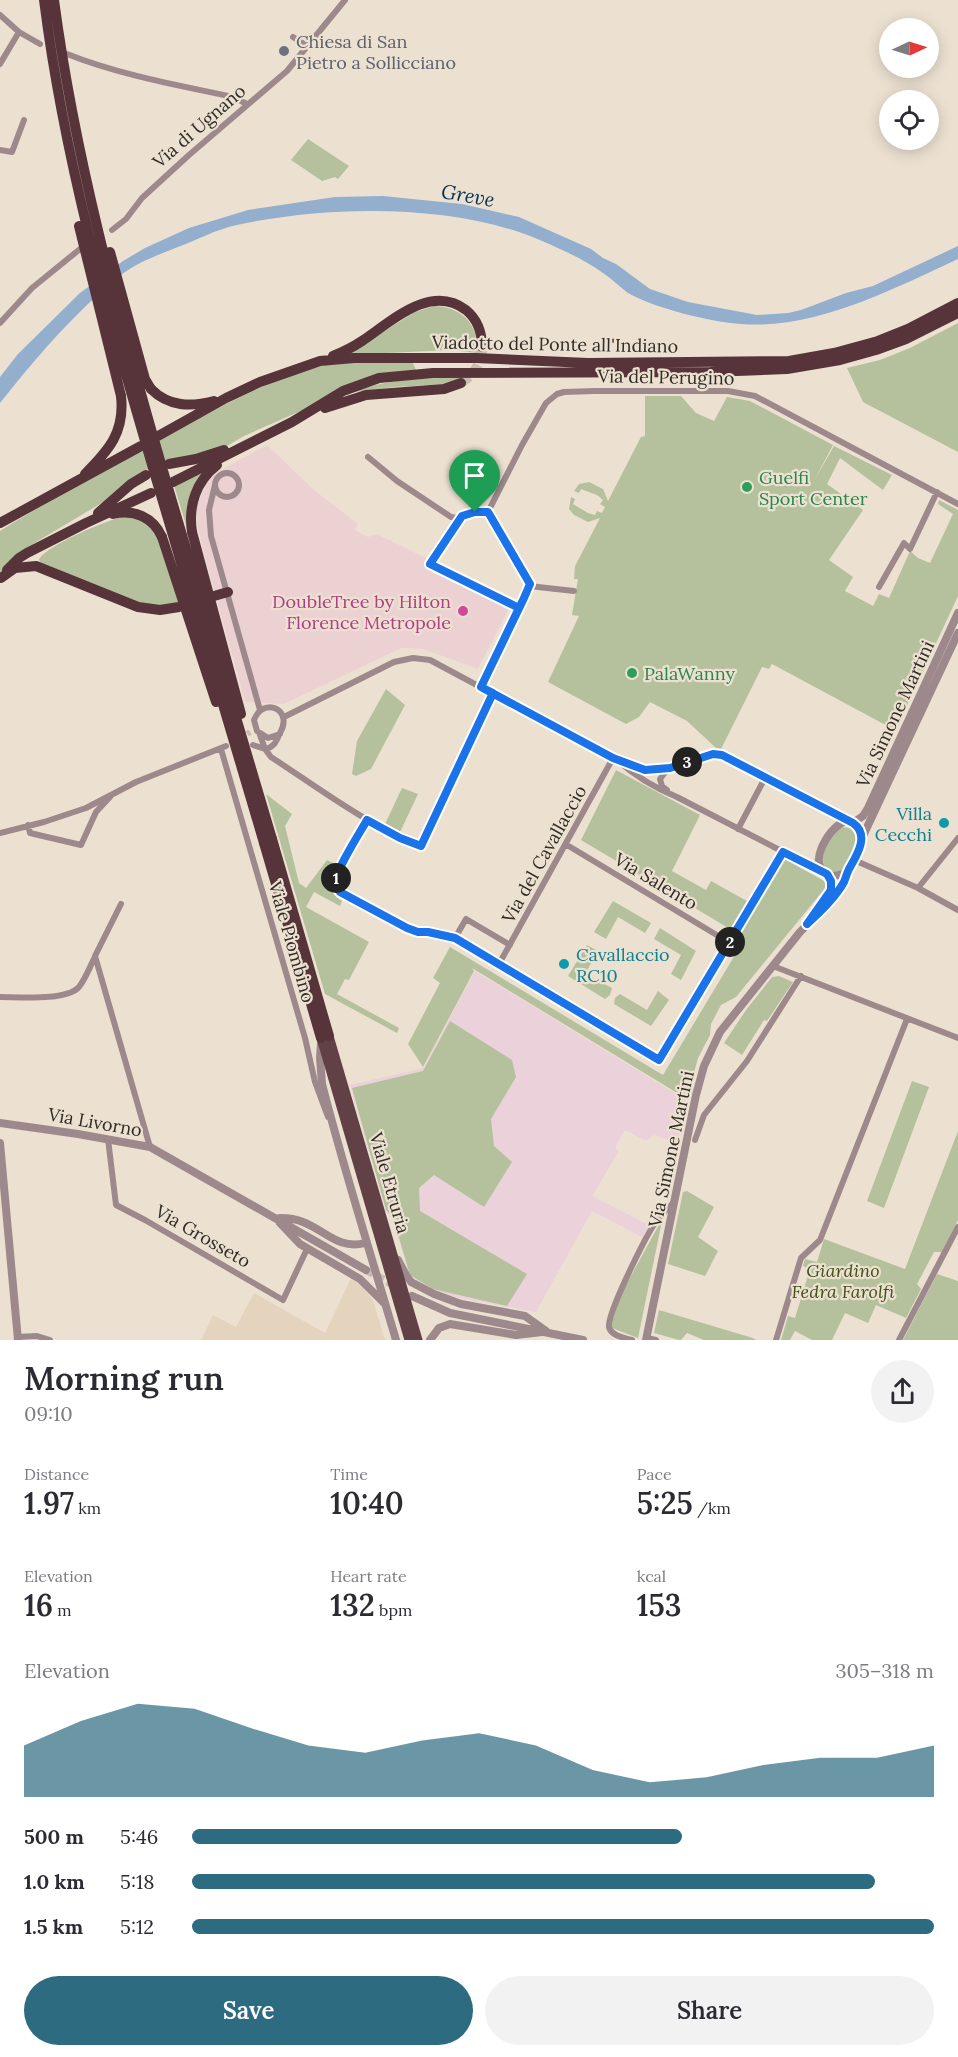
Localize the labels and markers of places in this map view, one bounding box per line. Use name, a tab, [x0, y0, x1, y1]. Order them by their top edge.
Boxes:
place label: Chiesa di San Pietro a Sollicciano	[296, 30, 456, 74]
marker: Chiesa di San Pietro a Sollicciano	[277, 44, 291, 58]
pin	[449, 450, 500, 512]
place label: Guelfi Sport Center	[759, 466, 868, 510]
marker: Guelfi Sport Center	[740, 480, 754, 494]
place label: DoubleTree by Hilton Florence Metropole	[272, 590, 451, 634]
marker: DoubleTree by Hilton Florence Metropole	[456, 604, 470, 618]
place label: PalaWanny	[644, 662, 736, 685]
marker: PalaWanny	[625, 666, 639, 680]
pin: 3	[672, 747, 702, 777]
place label: Villa Cecchi	[875, 802, 932, 846]
marker: Villa Cecchi	[937, 816, 951, 830]
pin: 1	[321, 863, 351, 893]
pin: 2	[715, 927, 745, 957]
place label: Cavallaccio RC10	[576, 943, 670, 987]
marker: Cavallaccio RC10	[557, 957, 571, 971]

